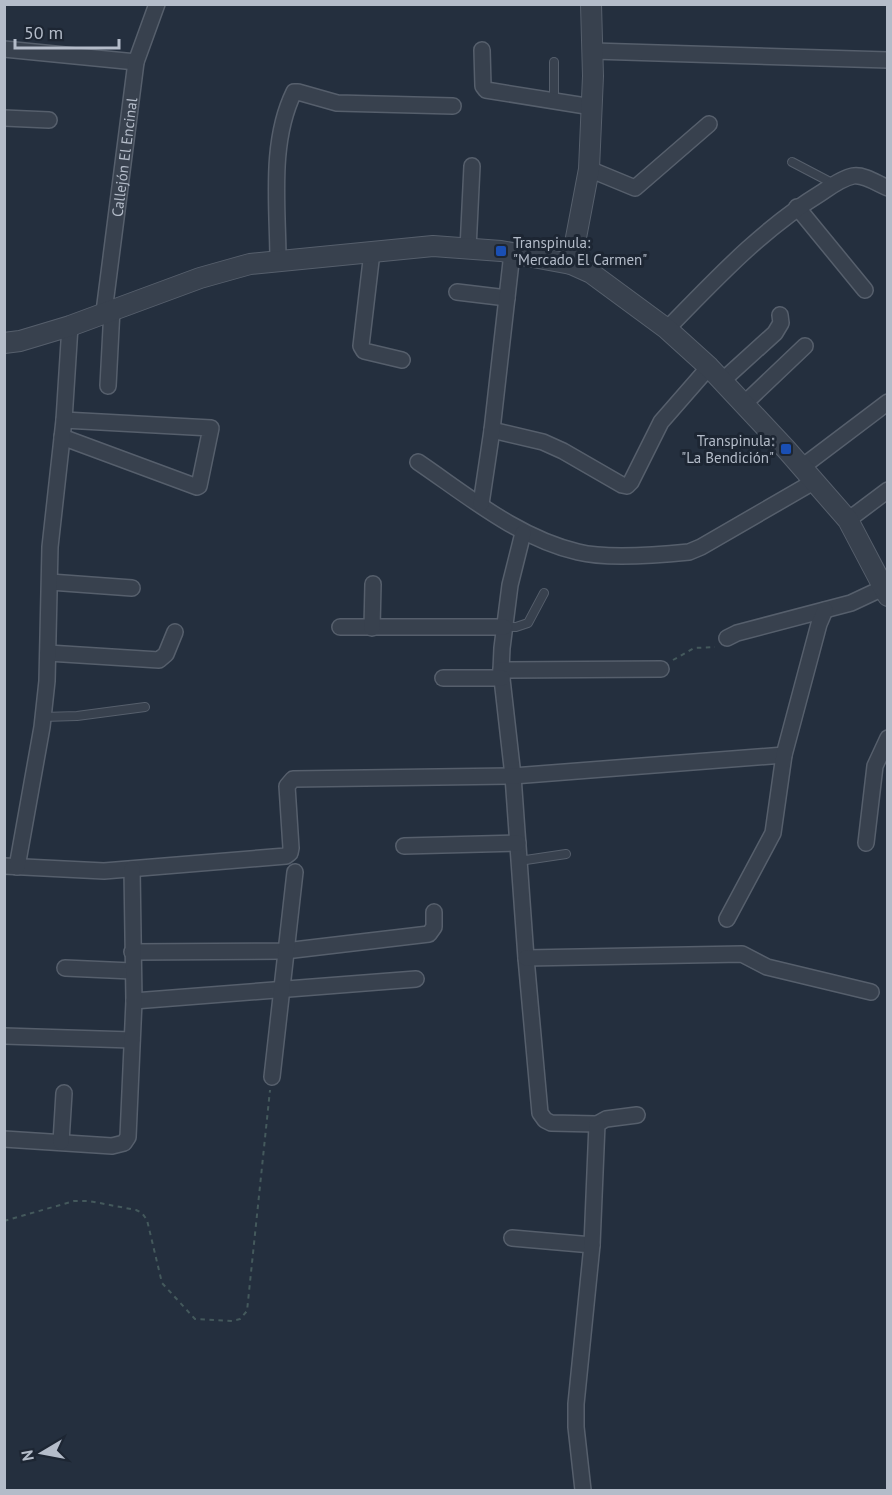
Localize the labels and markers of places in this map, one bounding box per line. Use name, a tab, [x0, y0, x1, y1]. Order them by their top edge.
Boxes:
place label: Transpinula: "Mercado El Carmen"	[513, 233, 647, 269]
marker: Transpinula: "Mercado El Carmen"	[494, 244, 508, 258]
place label: Transpinula: "La Bendición"	[681, 431, 775, 467]
marker: Transpinula: "La Bendición"	[779, 442, 793, 456]

